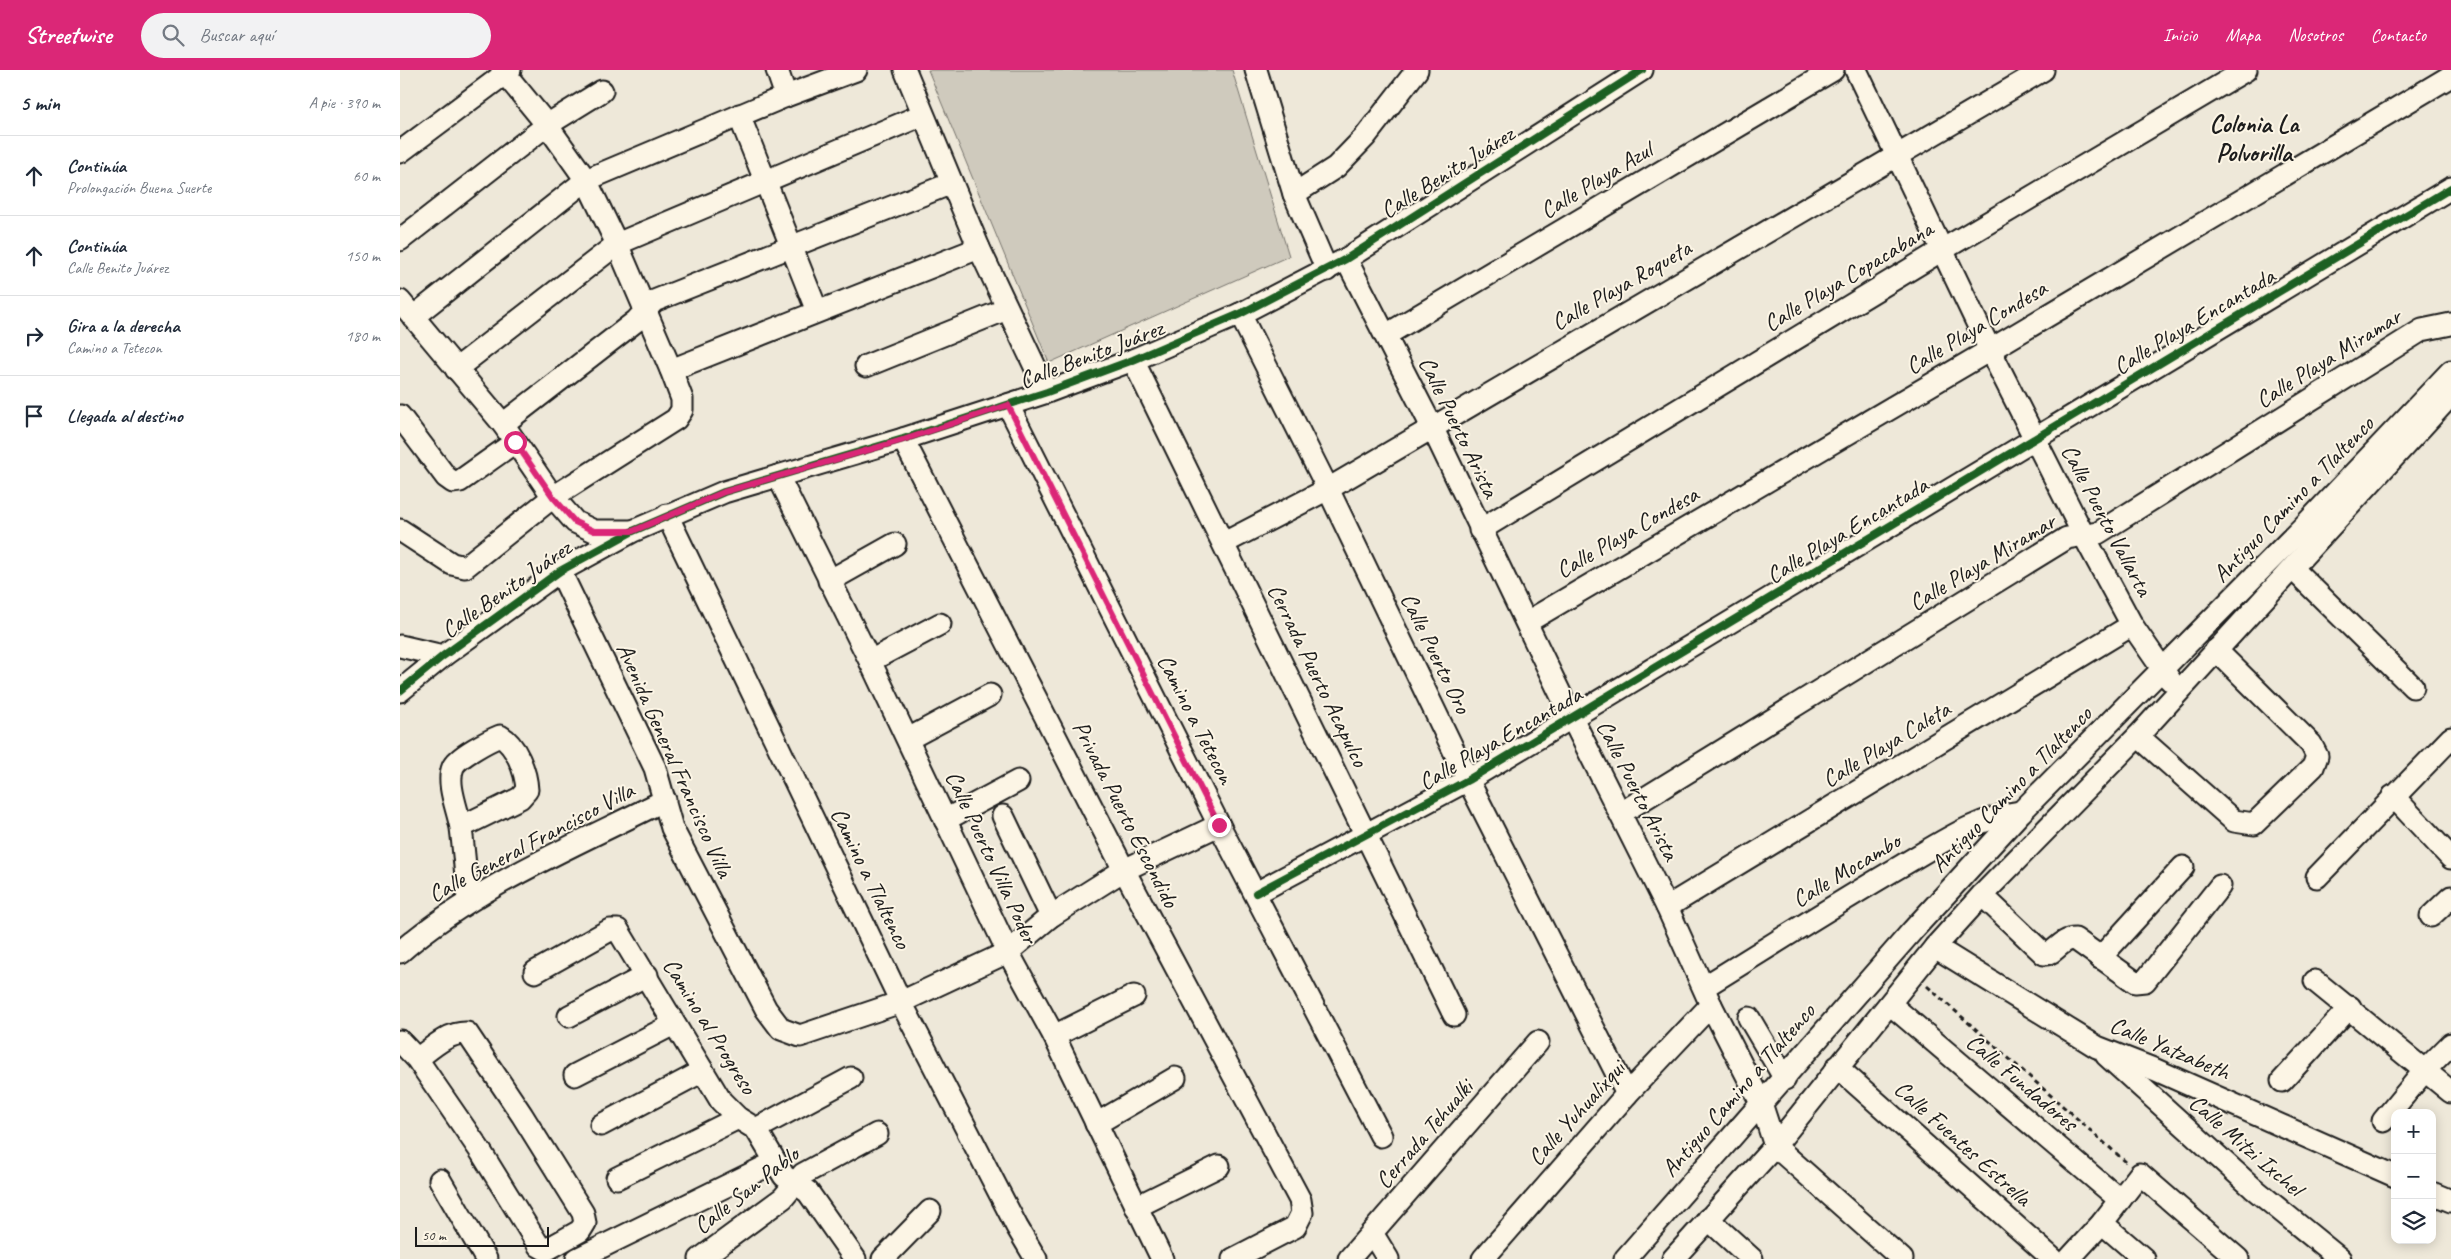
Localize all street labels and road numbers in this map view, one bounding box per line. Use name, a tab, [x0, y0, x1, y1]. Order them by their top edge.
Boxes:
street label: Calle Benito Juárez	[1375, 118, 1521, 225]
street label: Calle Playa Azul	[1534, 133, 1661, 225]
street label: Calle Playa Copacabana	[1758, 213, 1940, 338]
street label: Calle Playa Roqueta	[1546, 232, 1697, 337]
street label: Calle Playa Encantada	[2108, 260, 2282, 381]
street label: Calle Playa Condesa	[1900, 272, 2053, 381]
street label: Calle Playa Miramar	[2250, 300, 2408, 415]
street label: Calle Benito Juárez	[1015, 312, 1170, 395]
street label: Calle Puerto Arista	[1412, 351, 1507, 504]
street label: Antiguo Camino a Tlaltenco	[2206, 408, 2381, 589]
street label: Calle Puerto Vallarta	[2054, 439, 2160, 602]
street label: Calle Playa Encantada	[1761, 469, 1935, 590]
street label: Calle Playa Condesa	[1550, 478, 1705, 585]
street label: Calle Playa Miramar	[1903, 505, 2063, 618]
street label: Calle Benito Juárez	[435, 532, 579, 645]
street label: Cerrada Puerto Acapulco	[1261, 579, 1376, 773]
street label: Calle Puerto Oro	[1394, 588, 1479, 720]
street label: Avenida General Francisco Villa	[610, 638, 741, 883]
street label: Camino a Tetecon	[1150, 649, 1242, 790]
street label: Calle Playa Encantada	[1413, 678, 1588, 797]
street label: Calle Playa Caleta	[1816, 693, 1957, 794]
street label: Antiguo Camino a Tlaltenco	[1924, 698, 2099, 879]
street label: Calle Puerto Arista	[1590, 715, 1687, 867]
street label: Privada Puerto Escondido	[1066, 716, 1187, 914]
street label: Calle Puerto Villa Poder	[939, 766, 1046, 950]
street label: Calle General Francisco Villa	[423, 774, 640, 909]
street label: Camino a Tlaltenco	[824, 802, 919, 955]
street label: Calle Mocambo	[1786, 825, 1908, 914]
street label: Camino al Progreso	[656, 952, 765, 1101]
street label: Antiguo Camino a Tlaltenco	[1654, 996, 1823, 1183]
street label: Calle Yatzabeth	[2106, 1009, 2236, 1087]
street label: Calle Fundadores	[1960, 1027, 2086, 1139]
street label: Calle Yuhualixqui	[1521, 1052, 1633, 1172]
street label: Cerrada Tehualki	[1368, 1071, 1481, 1195]
street label: Calle Fuentes Estrella	[1888, 1073, 2039, 1213]
street label: Calle Mitzi Ixchel	[2183, 1087, 2312, 1205]
street label: Calle San Pablo	[687, 1138, 807, 1241]

